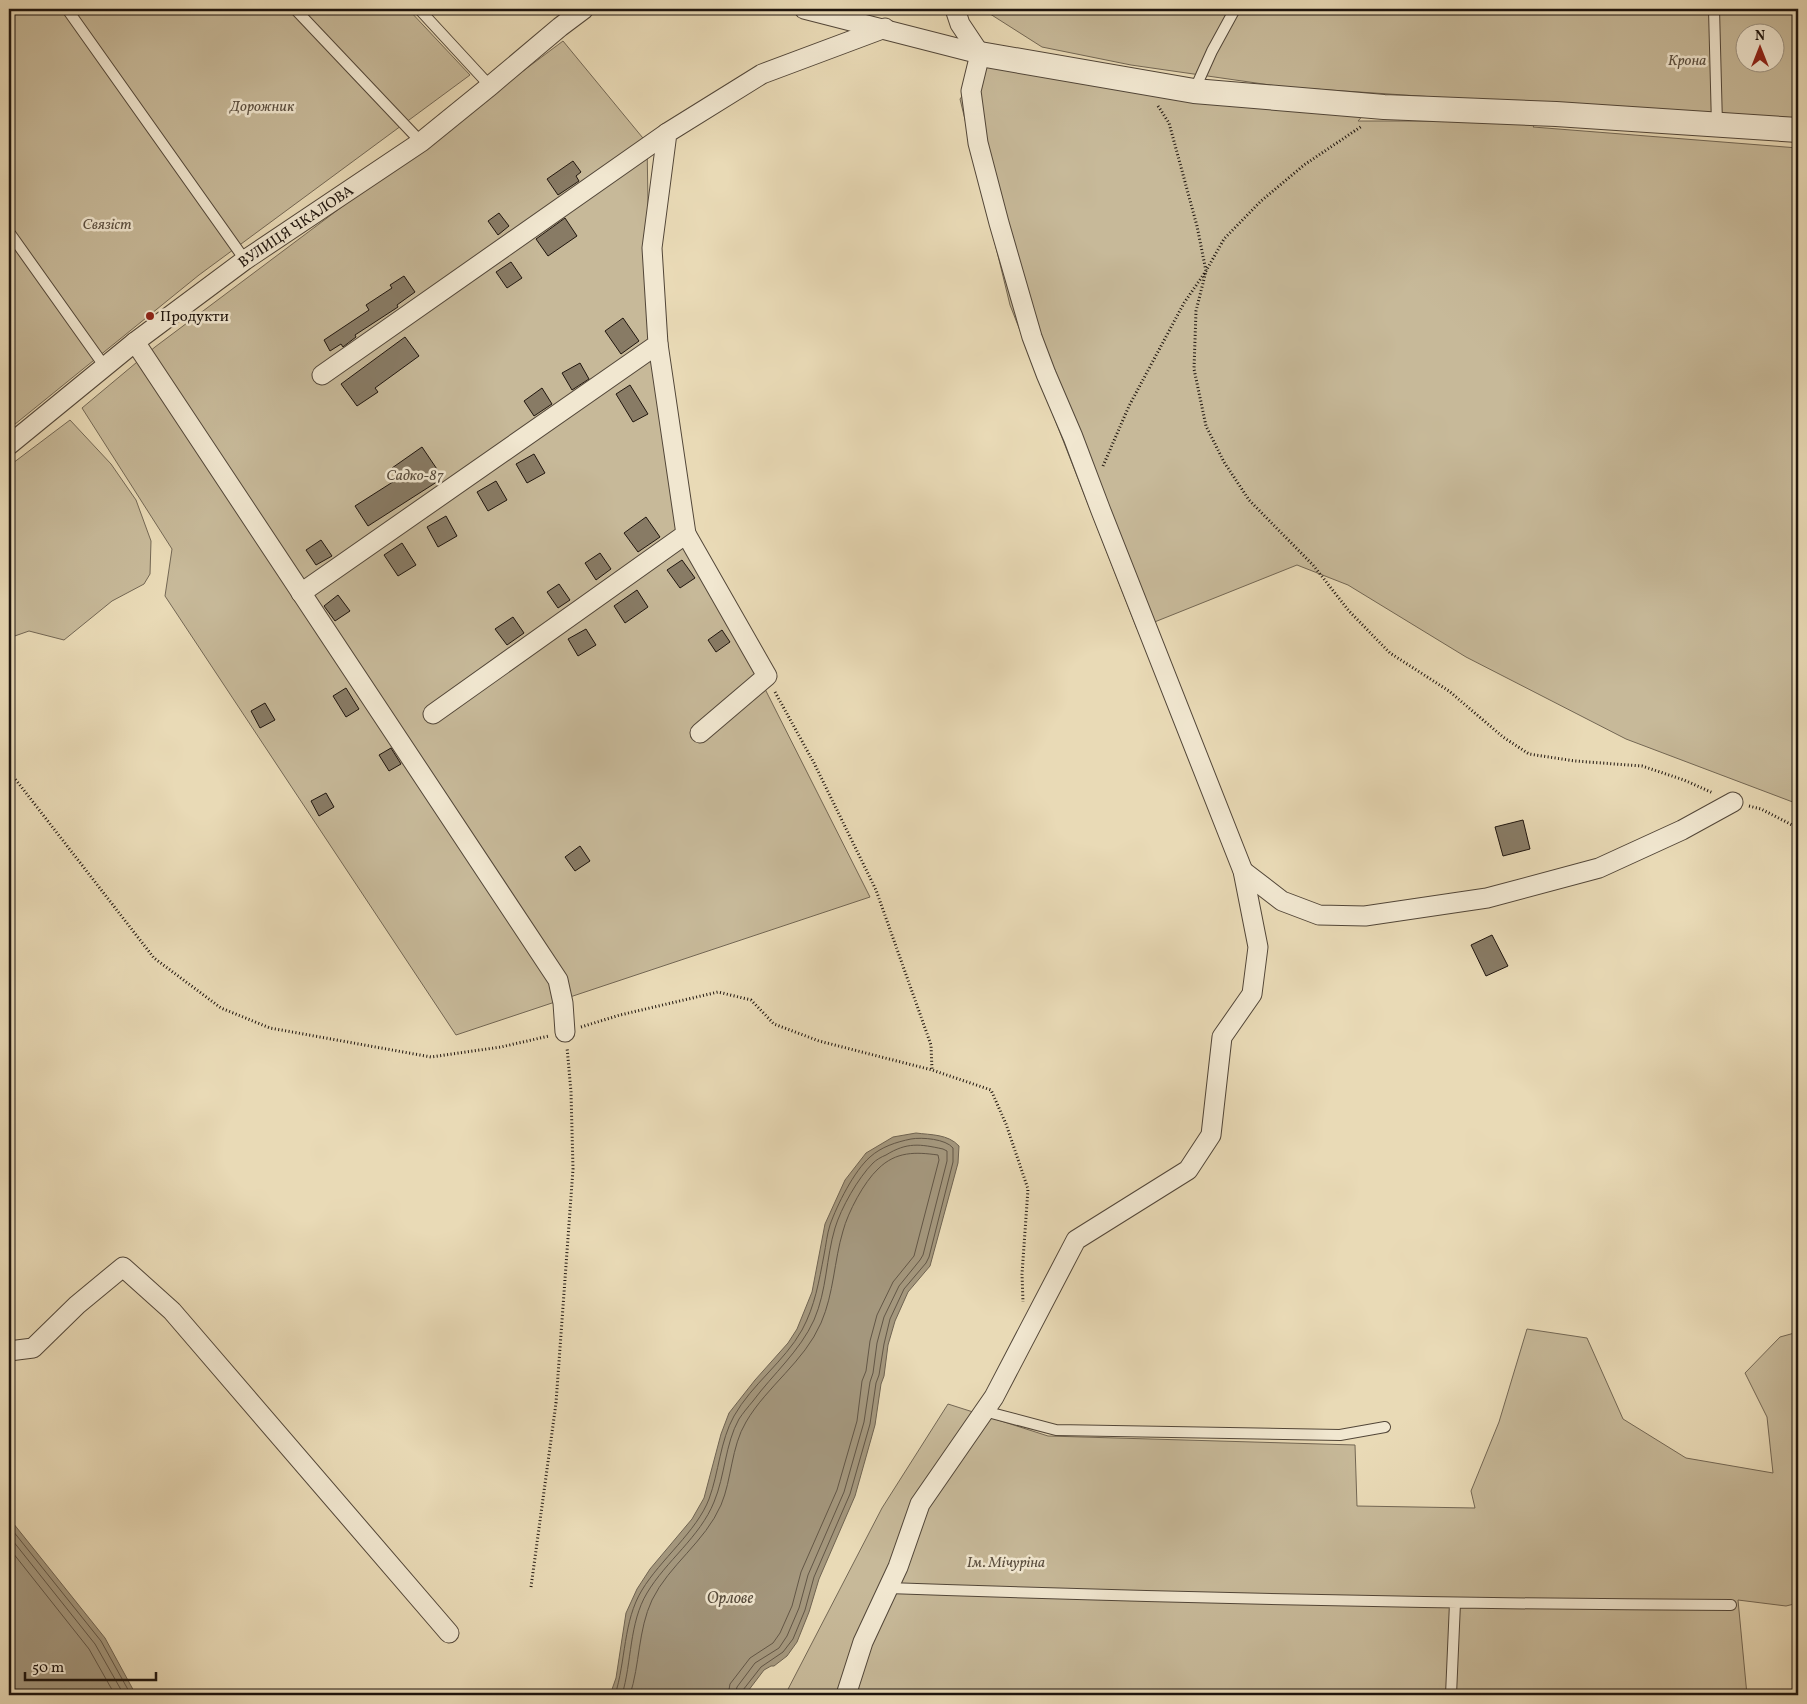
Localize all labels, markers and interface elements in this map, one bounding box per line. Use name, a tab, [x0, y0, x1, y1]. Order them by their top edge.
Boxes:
north arrow	[1734, 22, 1784, 72]
text: N	[1755, 27, 1765, 46]
park label: Крона	[1668, 51, 1706, 72]
park label: Дорожник	[229, 97, 295, 118]
street label: ВУЛИЦЯ ЧКАЛОВА	[234, 181, 359, 274]
park label: Связіст	[83, 215, 132, 236]
place label: Продукти	[160, 307, 229, 328]
marker: Продукти	[144, 310, 156, 322]
park label: Садко-87	[386, 466, 444, 487]
park label: Ім. Мічуріна	[967, 1553, 1045, 1574]
water label: Орлове	[707, 1588, 753, 1610]
scale bar	[25, 1649, 156, 1681]
text: 50 m	[32, 1658, 64, 1679]

